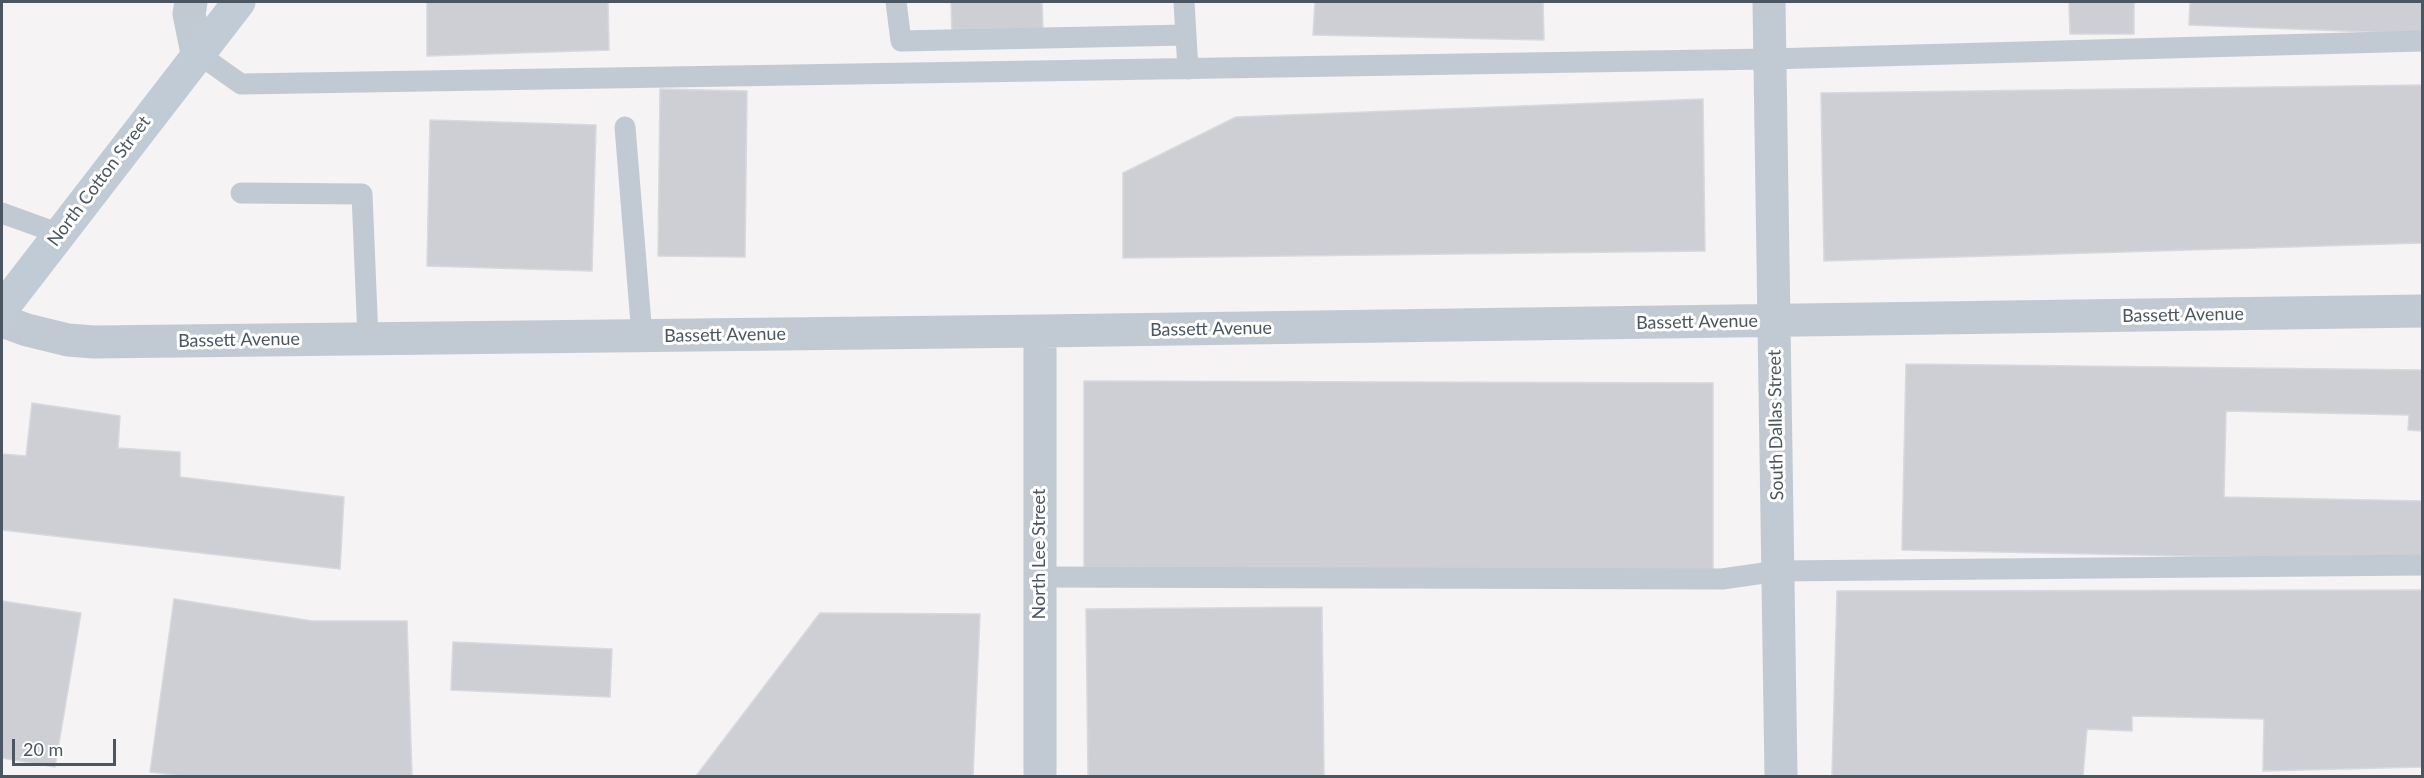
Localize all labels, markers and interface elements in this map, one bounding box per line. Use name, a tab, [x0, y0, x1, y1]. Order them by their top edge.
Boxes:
street label: North Cotton Street	[43, 112, 155, 250]
street label: Bassett Avenue	[2122, 303, 2244, 327]
street label: Bassett Avenue	[1636, 310, 1758, 334]
street label: Bassett Avenue	[1150, 317, 1272, 341]
street label: Bassett Avenue	[664, 323, 786, 347]
street label: Bassett Avenue	[178, 328, 300, 352]
street label: South Dallas Street	[1764, 349, 1788, 501]
street label: North Lee Street	[1028, 489, 1050, 619]
scale bar	[15, 727, 118, 765]
text: 20 m	[23, 738, 63, 760]

